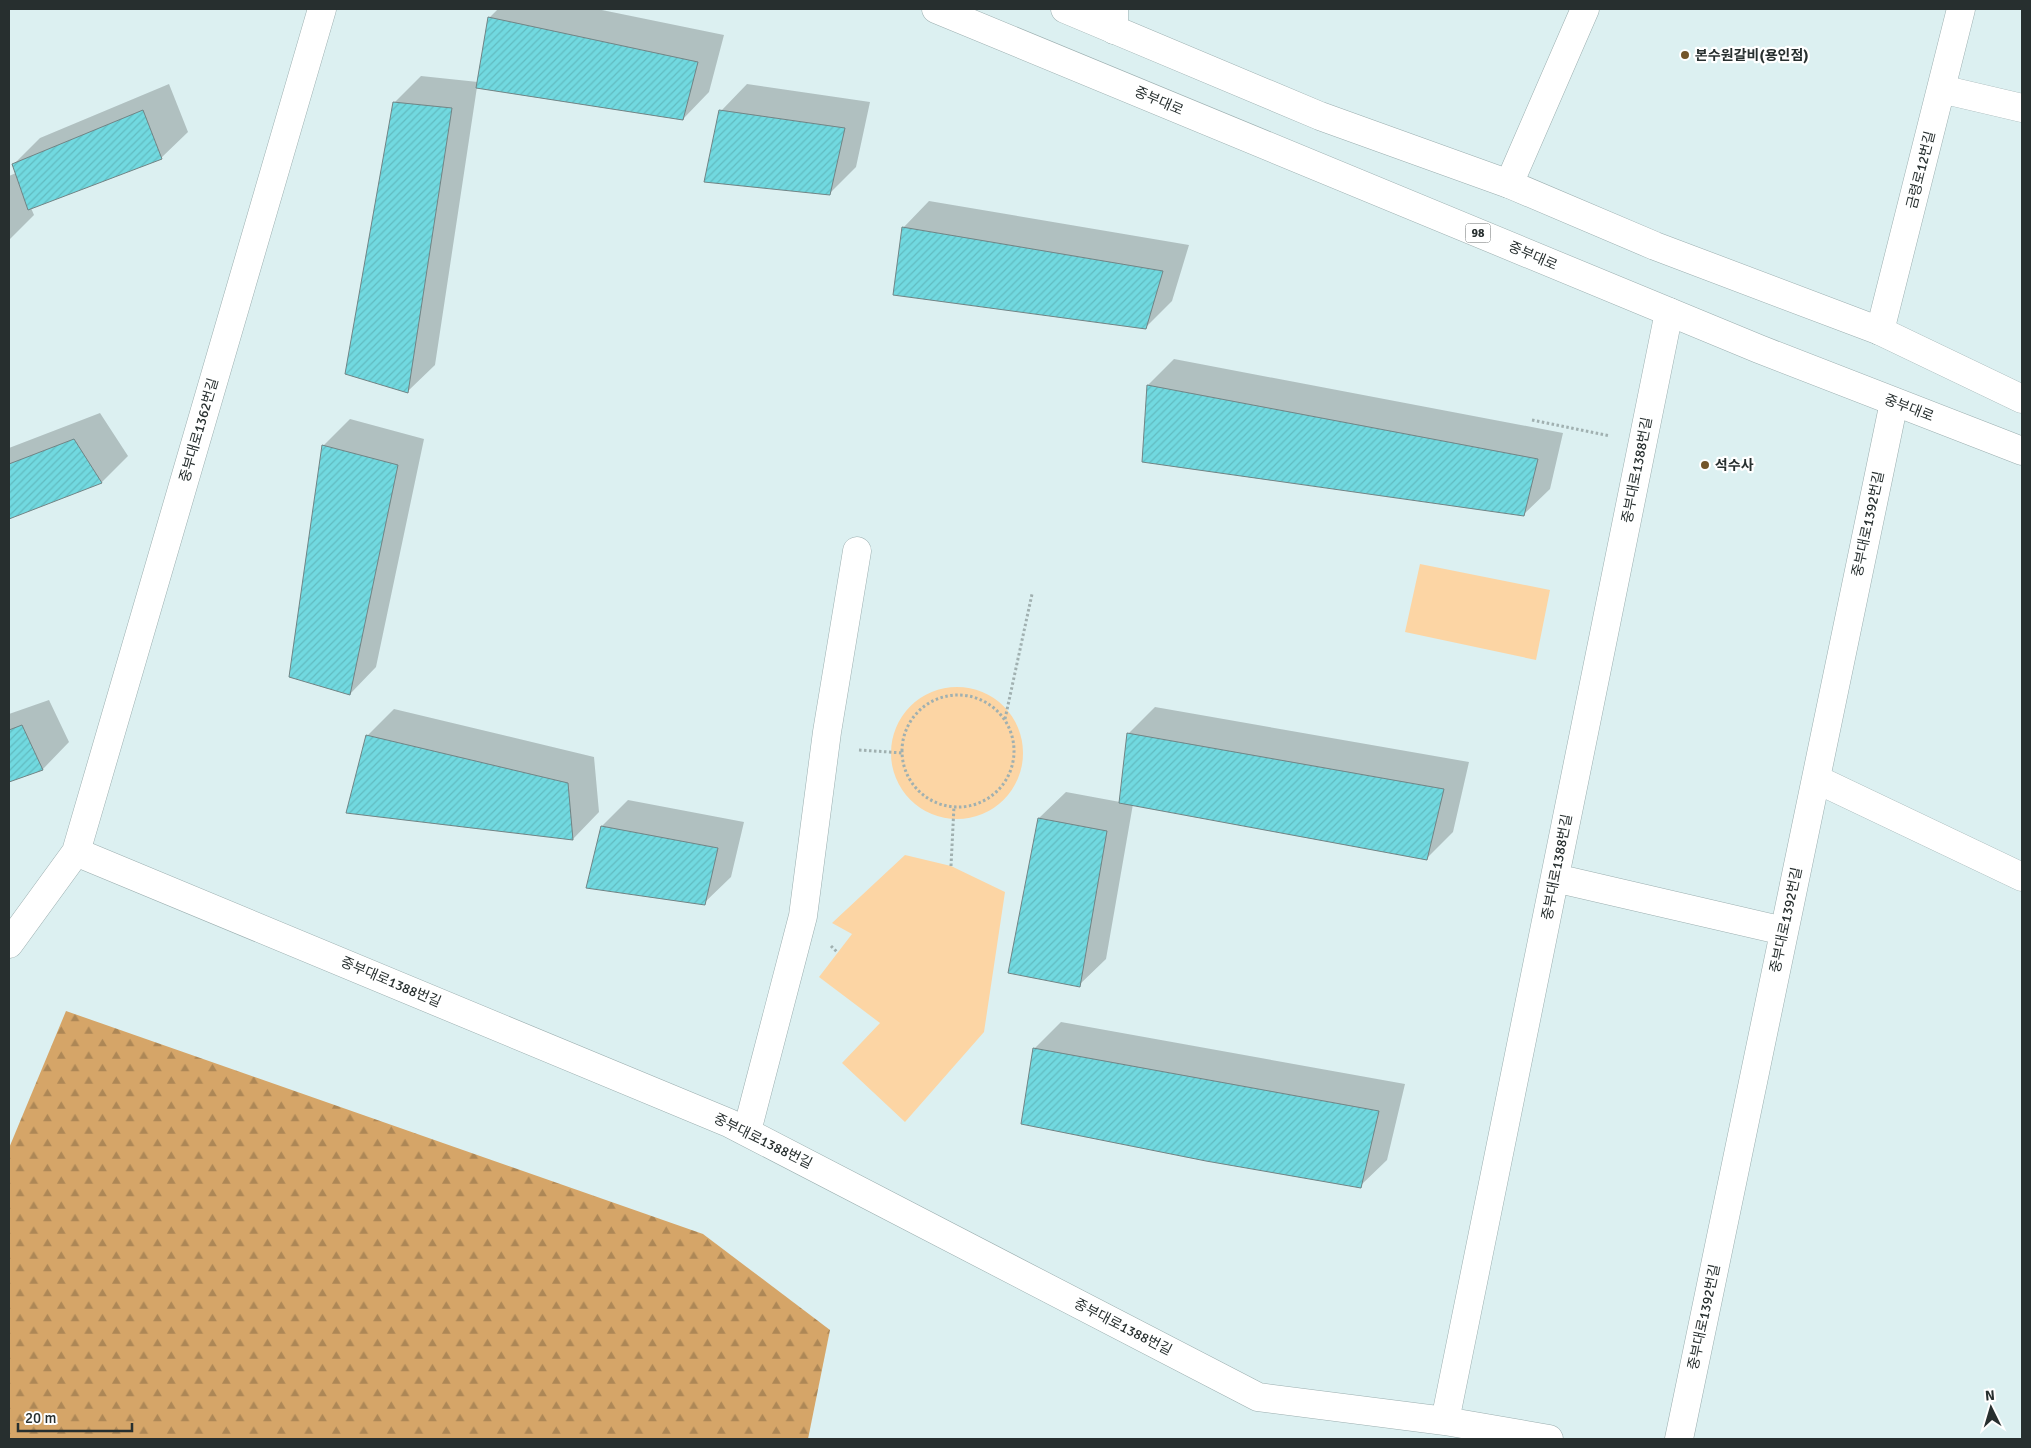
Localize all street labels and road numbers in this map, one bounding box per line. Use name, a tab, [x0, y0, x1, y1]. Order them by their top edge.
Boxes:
street label: 중부대로	[1132, 83, 1186, 119]
street label: 금령로12번길	[1903, 129, 1939, 211]
road number: 98	[1466, 224, 1490, 242]
street label: 중부대로	[1506, 238, 1560, 274]
street label: 중부대로1362번길	[176, 376, 222, 484]
street label: 중부대로	[1882, 391, 1936, 425]
street label: 중부대로1388번길	[1618, 416, 1656, 524]
street label: 중부대로1392번길	[1849, 470, 1887, 578]
street label: 중부대로1388번길	[1538, 813, 1576, 921]
street label: 중부대로1392번길	[1767, 866, 1805, 974]
street label: 중부대로1388번길	[338, 953, 444, 1011]
street label: 중부대로1388번길	[711, 1110, 815, 1172]
street label: 중부대로1392번길	[1685, 1263, 1723, 1371]
street label: 중부대로1388번길	[1071, 1295, 1175, 1359]

